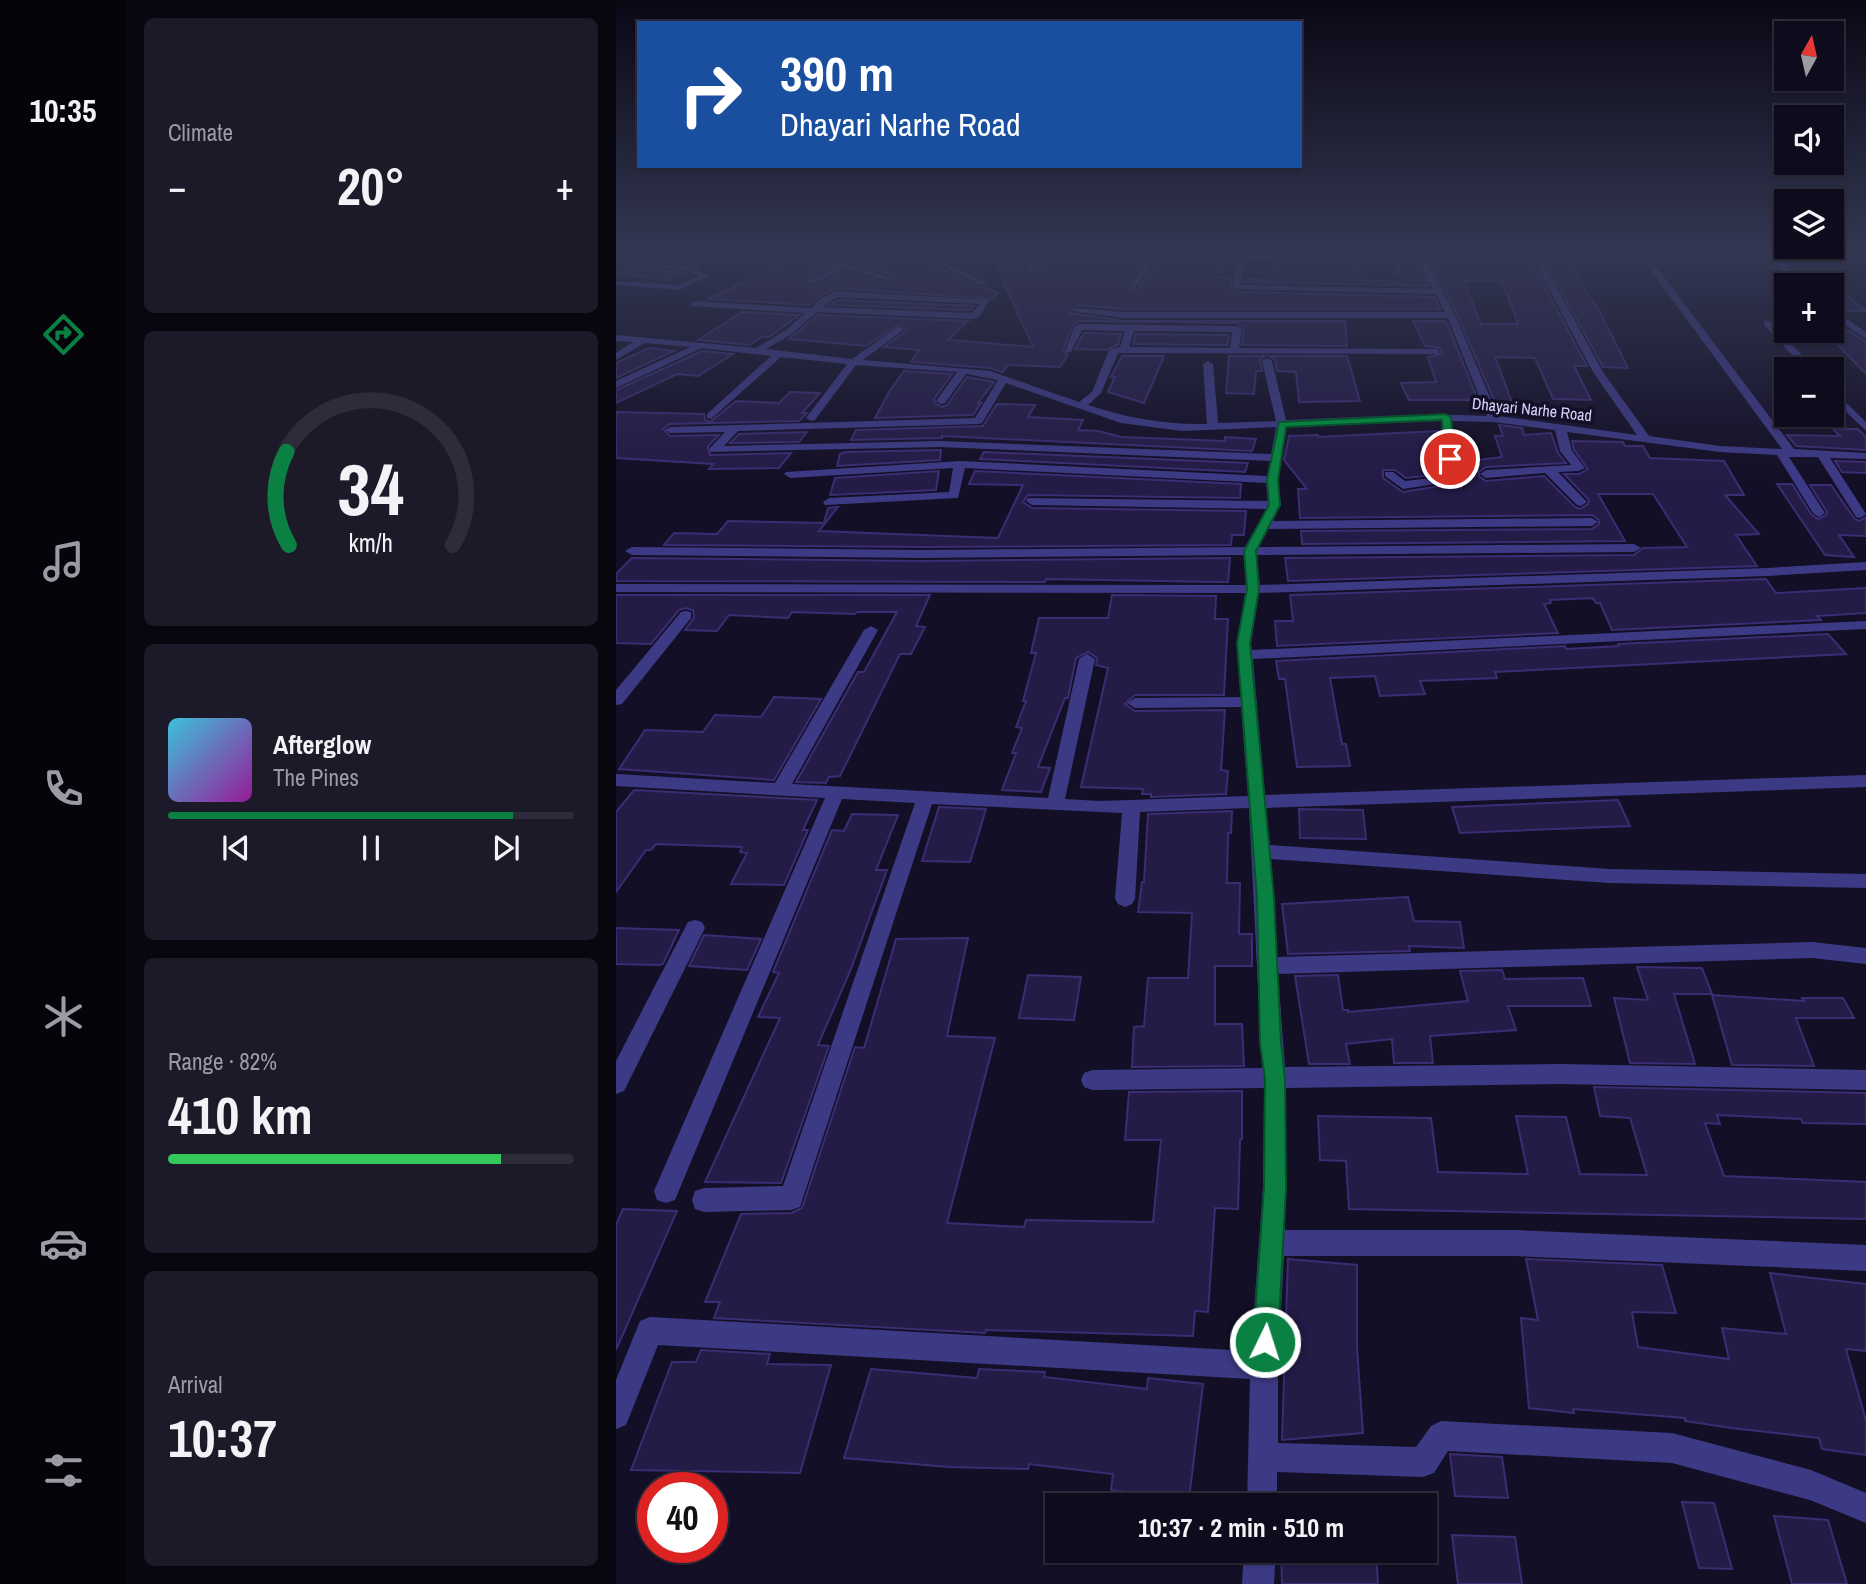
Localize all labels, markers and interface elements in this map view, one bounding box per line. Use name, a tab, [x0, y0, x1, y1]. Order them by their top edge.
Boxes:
north arrow	[1774, 21, 1844, 91]
map controls	[1774, 21, 1844, 427]
text: 390 m	[780, 40, 894, 106]
icon: right	[665, 49, 756, 140]
text: 10:35	[29, 89, 97, 132]
text: Dhayari Narhe Road	[780, 103, 1021, 146]
button: sound	[1774, 105, 1844, 175]
text: Climate	[168, 117, 233, 148]
text: 20°	[337, 151, 405, 221]
text: −	[168, 161, 186, 212]
text: +	[556, 161, 574, 212]
button: layers	[1774, 189, 1844, 259]
button: +	[1774, 273, 1844, 343]
icon: directions	[39, 310, 88, 359]
button: −	[1774, 357, 1844, 427]
street label: Dhayari Narhe Road	[1471, 392, 1593, 426]
pin	[1420, 429, 1480, 489]
text: 34	[338, 440, 404, 538]
icon: arrive	[1431, 440, 1469, 478]
text: km/h	[349, 526, 393, 560]
icon: music	[39, 537, 88, 586]
text: Afterglow	[273, 727, 371, 762]
text: The Pines	[273, 762, 359, 793]
icon: phone	[39, 764, 88, 813]
icon: previous	[217, 829, 255, 867]
icon: pause	[352, 829, 390, 867]
icon: next	[487, 829, 525, 867]
icon: climate	[39, 992, 88, 1041]
text: Range · 82%	[168, 1046, 277, 1077]
text: 410 km	[168, 1080, 313, 1150]
icon: car	[39, 1219, 88, 1268]
position arrow	[1228, 1305, 1302, 1379]
text: Arrival	[168, 1369, 223, 1400]
text: 10:37	[168, 1403, 277, 1473]
icon: filters	[39, 1446, 88, 1495]
speed limit sign: 40	[637, 1472, 728, 1563]
text: 10:37 · 2 min · 510 m	[1138, 1510, 1344, 1545]

